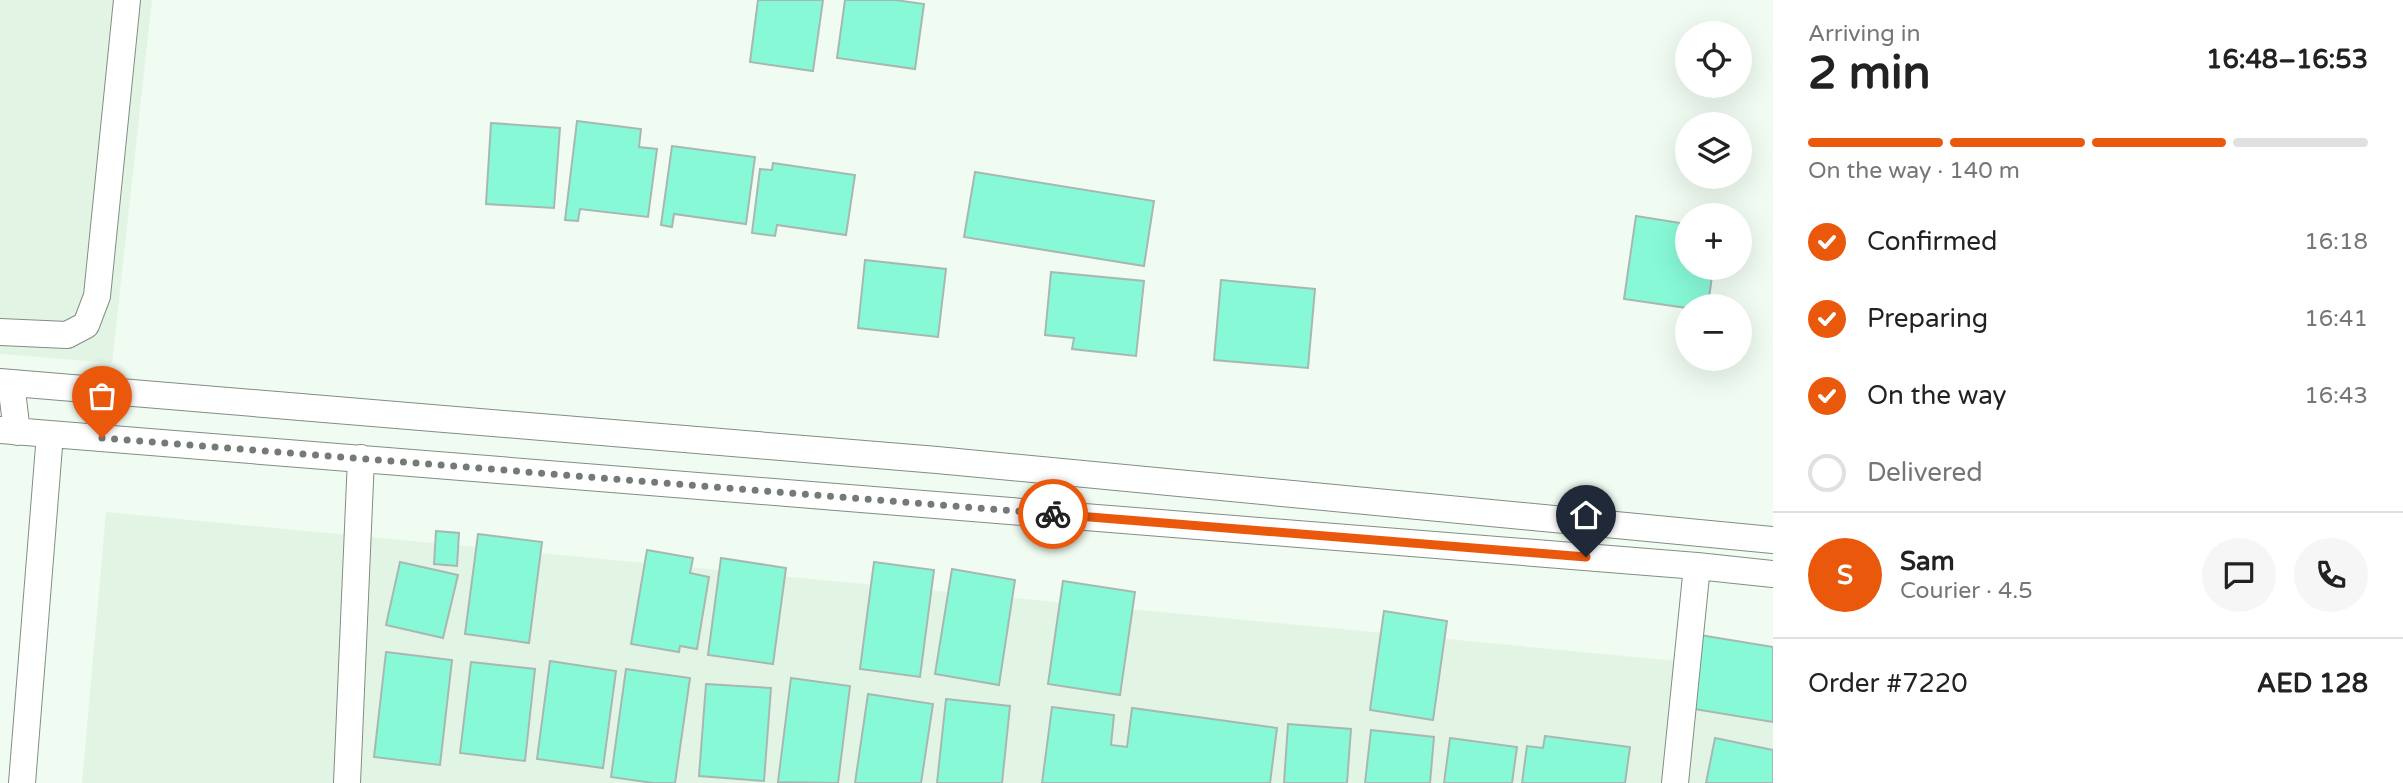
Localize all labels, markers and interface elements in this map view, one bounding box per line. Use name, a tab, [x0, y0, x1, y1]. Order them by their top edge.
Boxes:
text: Arriving in	[1808, 20, 1921, 48]
map controls	[1675, 21, 1752, 371]
button: locate	[1675, 21, 1752, 98]
text: 16:48–16:53	[2206, 44, 2368, 75]
text: 2 min	[1808, 46, 1931, 101]
button: layers	[1675, 112, 1752, 189]
text: On the way · 140 m	[1808, 157, 2020, 185]
button: +	[1675, 203, 1752, 280]
icon: check	[1808, 223, 1846, 261]
text: Confirmed	[1867, 226, 1997, 257]
text: 16:18	[2304, 228, 2368, 256]
button: −	[1675, 294, 1752, 371]
icon: check	[1808, 300, 1846, 338]
text: Preparing	[1867, 303, 1988, 334]
text: 16:41	[2304, 305, 2368, 333]
pin	[72, 366, 132, 438]
icon: bag	[83, 377, 121, 415]
icon: check	[1808, 377, 1846, 415]
text: On the way	[1867, 380, 2007, 411]
text: 16:43	[2304, 382, 2368, 410]
text: Delivered	[1867, 457, 1983, 488]
courier	[1018, 479, 1088, 549]
pin	[1556, 485, 1616, 557]
icon: bike	[1034, 495, 1072, 533]
icon: home	[1567, 496, 1605, 534]
button: chat	[2202, 538, 2276, 612]
button: phone	[2294, 538, 2368, 612]
text: Sam	[1900, 546, 1955, 577]
text: S	[1837, 560, 1853, 591]
text: Courier · 4.5	[1900, 577, 2033, 605]
text: Order #7220	[1808, 668, 1968, 699]
text: AED 128	[2257, 668, 2368, 699]

